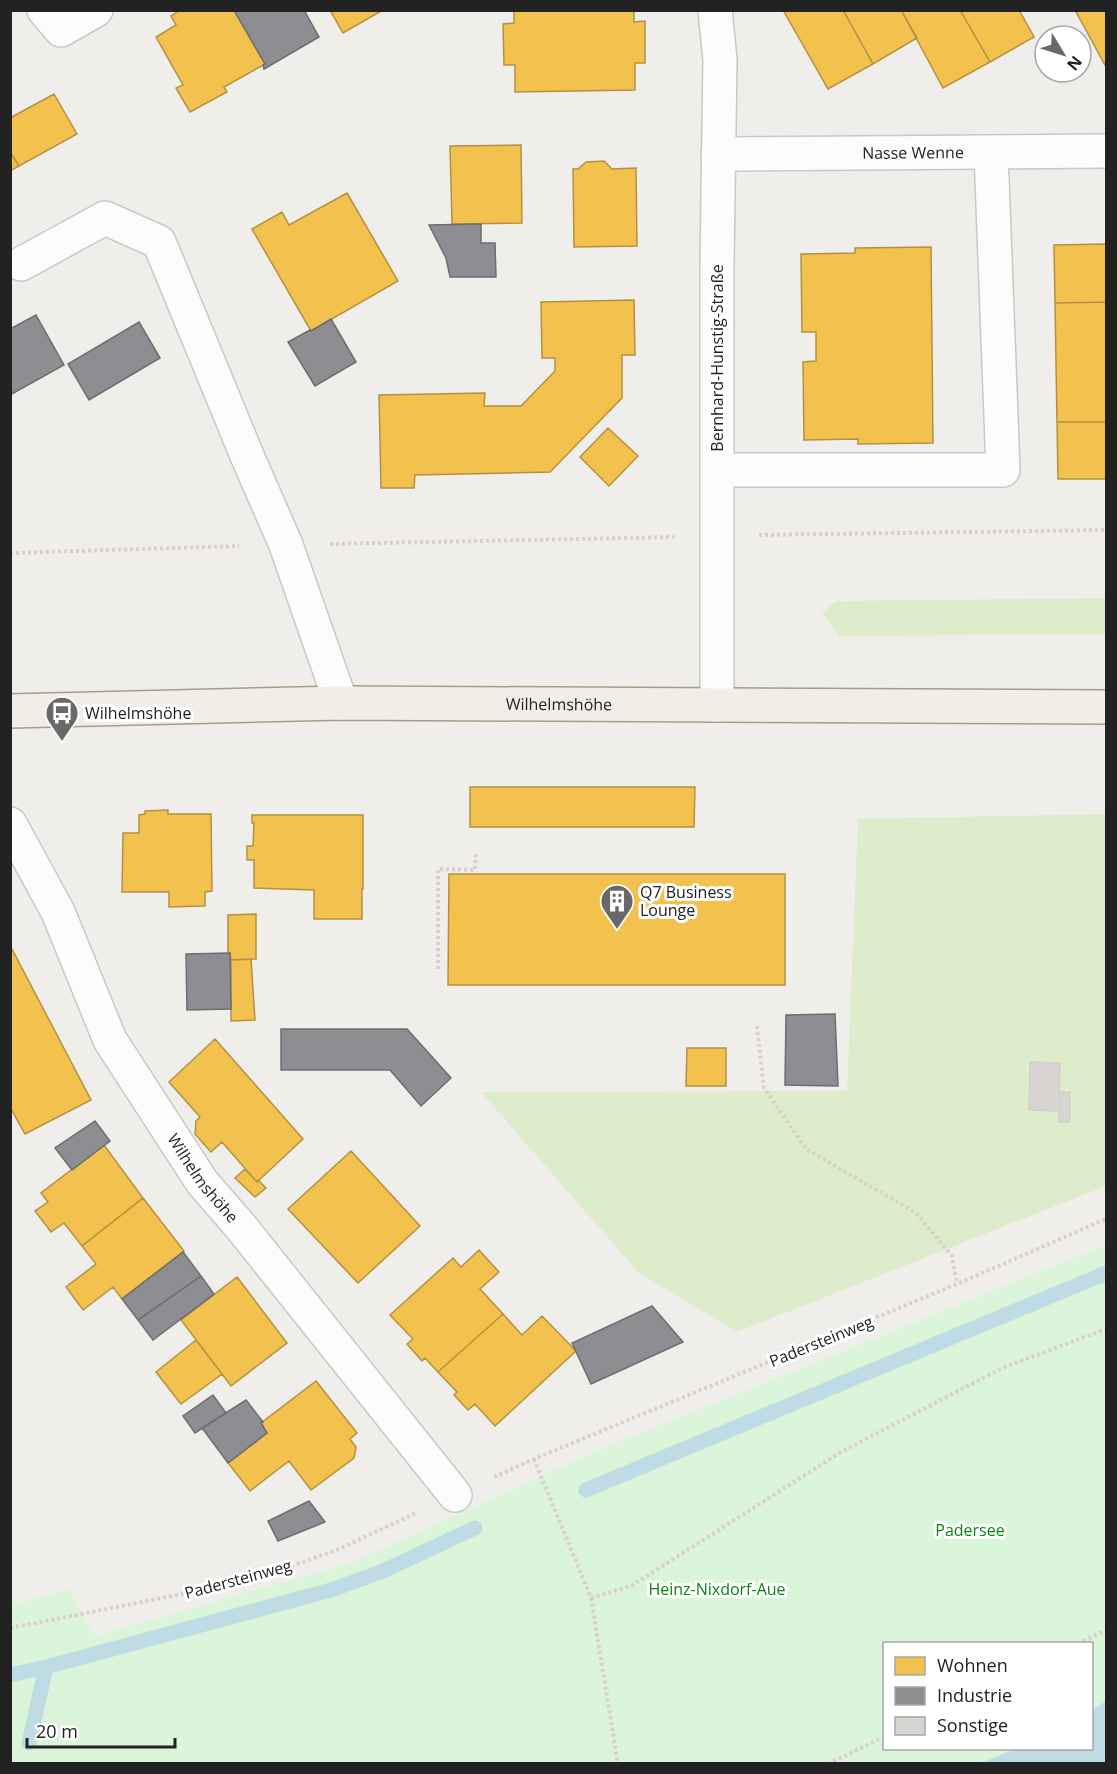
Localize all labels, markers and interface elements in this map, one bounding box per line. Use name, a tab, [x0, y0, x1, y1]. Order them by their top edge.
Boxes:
north arrow	[1033, 24, 1093, 84]
text: N	[1062, 51, 1087, 75]
street label: Nasse Wenne	[862, 141, 964, 164]
street label: Bernhard-Hunstig-Straße	[706, 264, 728, 452]
street label: Wilhelmshöhe	[506, 693, 612, 715]
bus stop icon: Wilhelmshöhe	[44, 695, 80, 742]
place label: Wilhelmshöhe	[85, 702, 191, 724]
place label: Q7 Business Lounge	[640, 881, 732, 921]
building icon: Q7 Business Lounge	[599, 883, 635, 930]
street label: Wilhelmshöhe	[162, 1129, 243, 1227]
street label: Padersteinweg	[766, 1310, 876, 1372]
park label: Padersee	[935, 1519, 1005, 1541]
street label: Padersteinweg	[182, 1554, 294, 1604]
park label: Heinz-Nixdorf-Aue	[648, 1578, 786, 1600]
legend	[883, 1642, 1093, 1750]
text: Wohnen	[937, 1653, 1008, 1677]
text: Industrie	[937, 1683, 1012, 1707]
scale bar	[27, 1711, 176, 1749]
text: Sonstige	[937, 1713, 1008, 1737]
text: 20 m	[36, 1719, 78, 1743]

